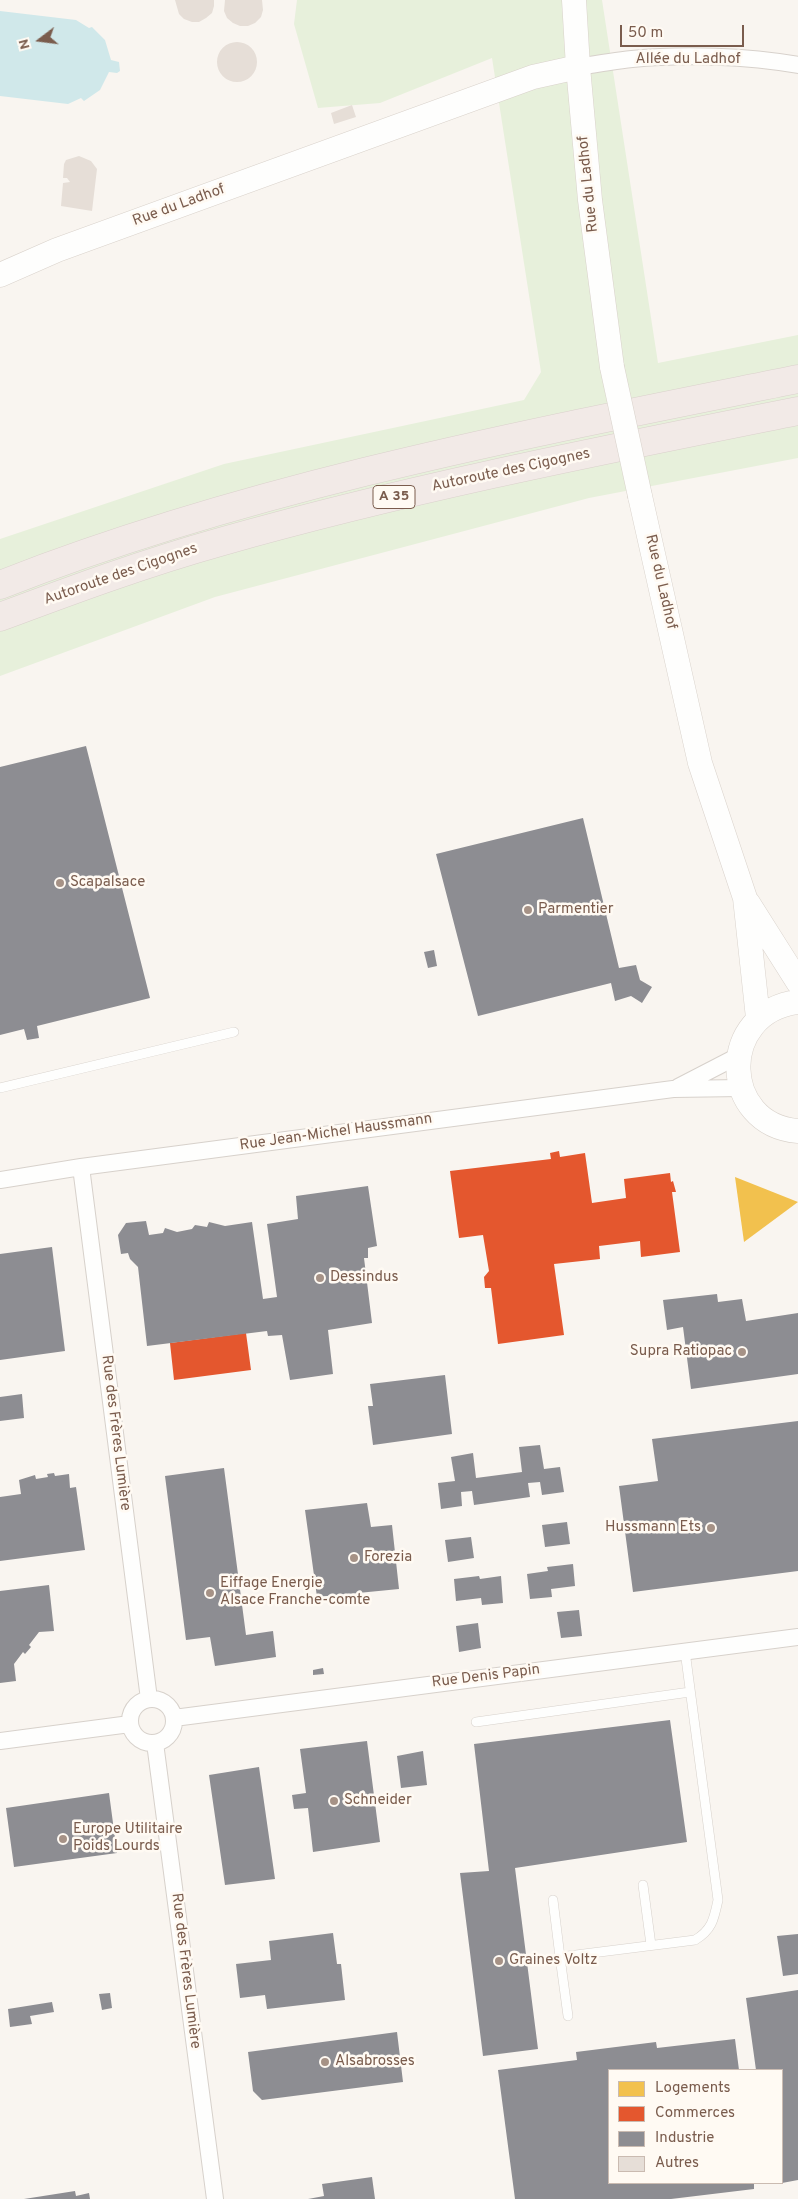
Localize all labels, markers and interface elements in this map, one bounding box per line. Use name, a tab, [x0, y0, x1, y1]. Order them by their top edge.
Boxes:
north arrow	[15, 15, 65, 65]
scale bar	[623, 15, 747, 47]
text: 50 m	[628, 24, 663, 43]
text: N	[16, 37, 35, 51]
street label: Allée du Ladhof	[636, 51, 740, 69]
street label: Rue du Ladhof	[575, 135, 603, 233]
street label: Rue du Ladhof	[130, 181, 228, 231]
street label: Autoroute des Cigognes	[430, 445, 592, 497]
road number: A 35	[373, 486, 415, 508]
street label: Rue du Ladhof	[640, 533, 680, 631]
street label: Autoroute des Cigognes	[42, 540, 200, 610]
place label: Scapalsace	[70, 874, 145, 892]
marker: Scapalsace	[54, 877, 66, 889]
place label: Parmentier	[538, 901, 614, 919]
marker: Parmentier	[522, 904, 534, 916]
street label: Rue Jean-Michel Haussmann	[239, 1111, 433, 1155]
place label: Dessindus	[330, 1269, 398, 1287]
marker: Dessindus	[314, 1272, 326, 1284]
place label: Supra Ratiopac	[630, 1343, 732, 1361]
marker: Supra Ratiopac	[736, 1346, 748, 1358]
street label: Rue des Frères Lumière	[97, 1354, 133, 1512]
place label: Hussmann Ets	[605, 1519, 701, 1537]
marker: Hussmann Ets	[705, 1522, 717, 1534]
place label: Forezia	[364, 1549, 412, 1567]
marker: Forezia	[348, 1552, 360, 1564]
place label: Eiffage Energie Alsace Franche-comte	[220, 1575, 370, 1610]
marker: Eiffage Energie Alsace Franche-comte	[204, 1587, 216, 1599]
street label: Rue Denis Papin	[431, 1661, 541, 1693]
place label: Schneider	[344, 1792, 412, 1810]
marker: Schneider	[328, 1795, 340, 1807]
place label: Europe Utilitaire Poids Lourds	[73, 1821, 183, 1856]
marker: Europe Utilitaire Poids Lourds	[57, 1833, 69, 1845]
street label: Rue des Frères Lumière	[167, 1892, 203, 2050]
place label: Graines Voltz	[509, 1952, 597, 1970]
marker: Graines Voltz	[493, 1955, 505, 1967]
place label: Alsabrosses	[335, 2053, 415, 2071]
marker: Alsabrosses	[319, 2056, 331, 2068]
legend	[608, 2069, 783, 2184]
text: Logements	[655, 2079, 731, 2098]
text: Commerces	[655, 2104, 735, 2123]
text: Industrie	[655, 2129, 714, 2148]
text: Autres	[655, 2154, 699, 2173]

